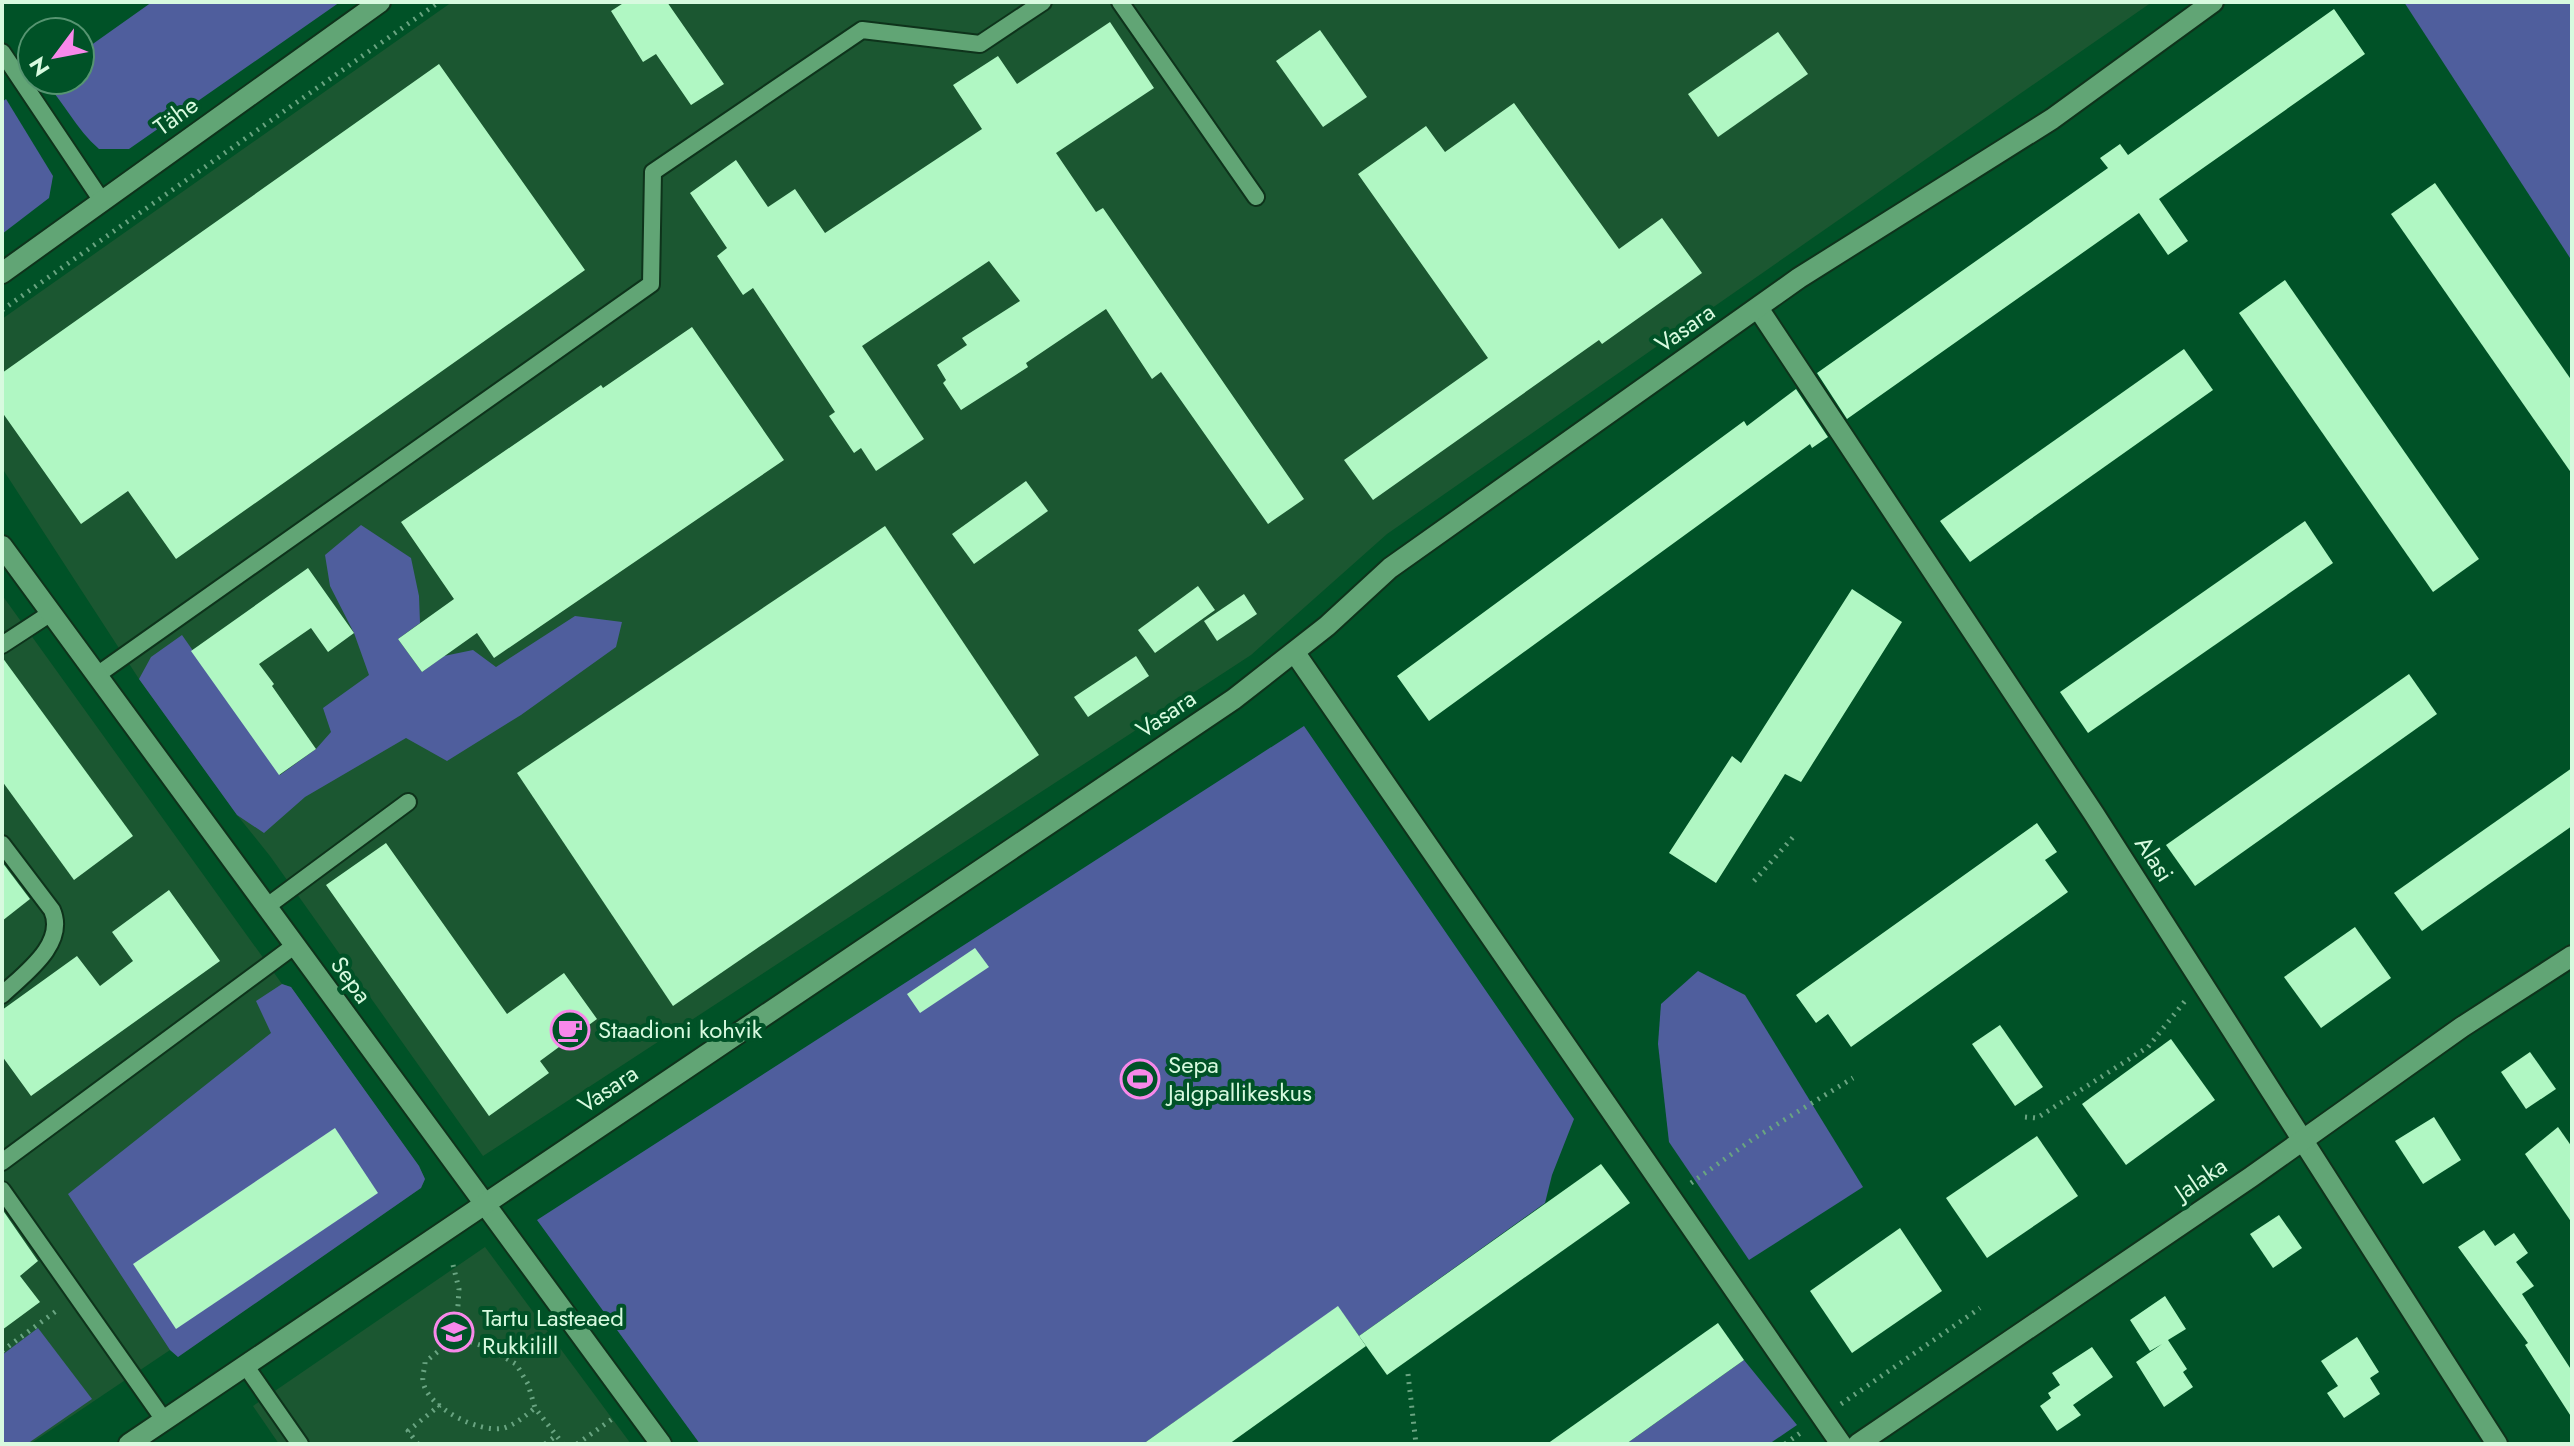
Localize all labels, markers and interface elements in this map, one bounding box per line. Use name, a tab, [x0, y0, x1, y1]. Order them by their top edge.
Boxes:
north arrow	[16, 16, 96, 96]
text: N	[21, 51, 57, 82]
street label: Tähe	[146, 87, 205, 144]
street label: Vasara	[1648, 294, 1722, 361]
street label: Vasara	[1129, 681, 1203, 747]
street label: Alasi	[2126, 829, 2182, 889]
street label: Sepa	[322, 949, 380, 1011]
cafe icon: Staadioni kohvik	[549, 1009, 591, 1051]
place label: Staadioni kohvik	[598, 1012, 763, 1047]
place label: Sepa Jalgpallikeskus	[1165, 1047, 1312, 1110]
street label: Vasara	[571, 1056, 645, 1122]
sports icon: Sepa Jalgpallikeskus	[1119, 1058, 1161, 1100]
street label: Jalaka	[2165, 1148, 2234, 1211]
place label: Tartu Lasteaed Rukkilill	[482, 1300, 624, 1363]
school or university icon: Tartu Lasteaed Rukkilill	[433, 1311, 475, 1353]

